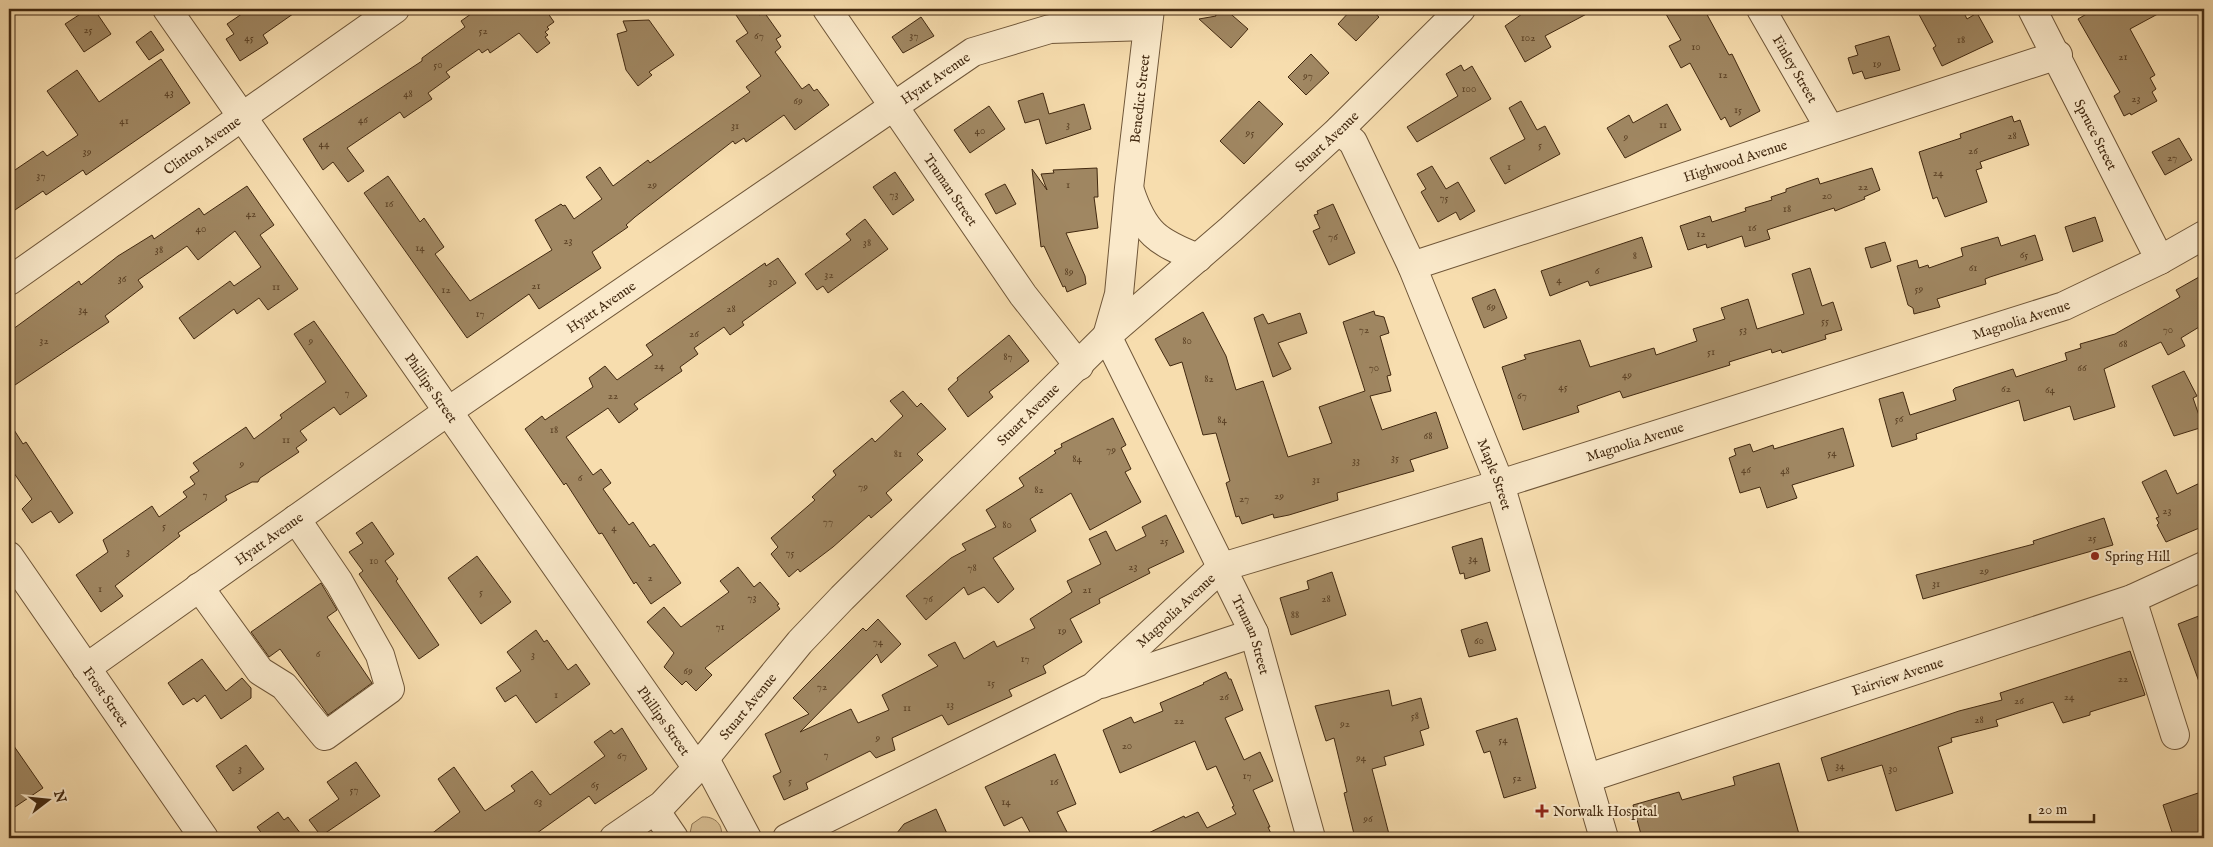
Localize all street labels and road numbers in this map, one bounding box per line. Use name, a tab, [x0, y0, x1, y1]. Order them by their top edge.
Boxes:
street label: Finley Street	[1768, 32, 1821, 107]
street label: Hyatt Avenue	[897, 48, 974, 109]
street label: Benedict Street	[1126, 53, 1155, 144]
street label: Spruce Street	[2070, 96, 2121, 174]
street label: Stuart Avenue	[1291, 107, 1363, 176]
street label: Clinton Avenue	[160, 112, 245, 179]
street label: Highwood Avenue	[1681, 136, 1790, 187]
street label: Truman Street	[919, 151, 981, 230]
street label: Hyatt Avenue	[563, 277, 640, 338]
street label: Magnolia Avenue	[1970, 296, 2074, 344]
street label: Phillips Street	[400, 350, 461, 427]
street label: Stuart Avenue	[993, 380, 1064, 450]
street label: Magnolia Avenue	[1584, 418, 1687, 466]
street label: Maple Street	[1473, 436, 1515, 513]
street label: Hyatt Avenue	[231, 508, 308, 570]
street label: Magnolia Avenue	[1133, 569, 1220, 652]
street label: Truman Street	[1227, 592, 1273, 677]
street label: Fairview Avenue	[1850, 653, 1946, 700]
street label: Frost Street	[78, 664, 133, 731]
street label: Stuart Avenue	[716, 669, 781, 744]
street label: Phillips Street	[633, 683, 694, 760]

